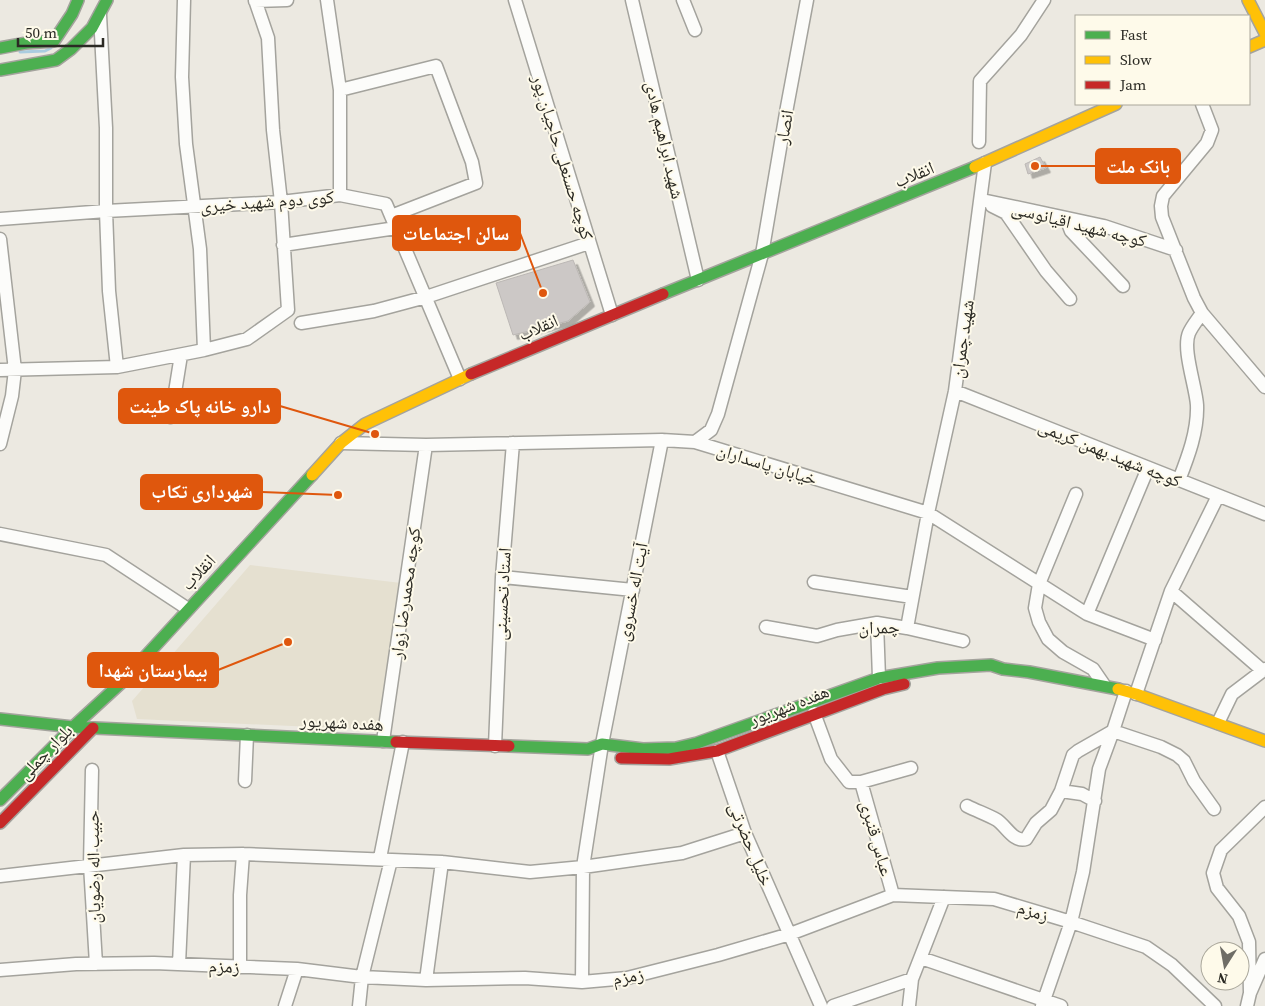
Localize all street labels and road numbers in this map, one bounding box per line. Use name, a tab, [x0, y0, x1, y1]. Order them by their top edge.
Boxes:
street label: کوچه حسنعلی حاجیان پور	[526, 70, 600, 243]
street label: شهید ابراهیم هادی	[639, 79, 691, 201]
street label: انصار	[768, 108, 799, 147]
street label: انقلاب	[890, 155, 938, 193]
street label: کوی دوم شهید خیری	[199, 184, 335, 218]
street label: کوچه شهید اقیانوسی	[1009, 195, 1150, 253]
street label: شهید چمران	[944, 298, 980, 380]
street label: انقلاب	[514, 307, 562, 347]
street label: کوچه شهید بهمن کریمی	[1035, 413, 1186, 493]
street label: خیابان پاسداران	[714, 437, 820, 491]
street label: کوچه محمدرضا زوار	[383, 525, 427, 661]
street label: آیت اله خسروی	[610, 540, 654, 643]
street label: استاد تحسینی	[487, 547, 517, 641]
street label: انقلاب	[175, 548, 221, 596]
street label: چمران	[858, 614, 900, 640]
street label: هفده شهریور	[745, 678, 833, 732]
street label: هفده شهریور	[299, 707, 384, 737]
street label: بلوار چملی	[12, 719, 78, 785]
street label: عباس قنبری	[854, 797, 900, 879]
street label: خلیل حضرتی	[723, 798, 779, 890]
street label: حبیب اله رضویان	[80, 810, 106, 924]
street label: زمزم	[1014, 894, 1052, 928]
street label: زمزم	[208, 953, 240, 979]
street label: زمزم	[610, 961, 646, 991]

